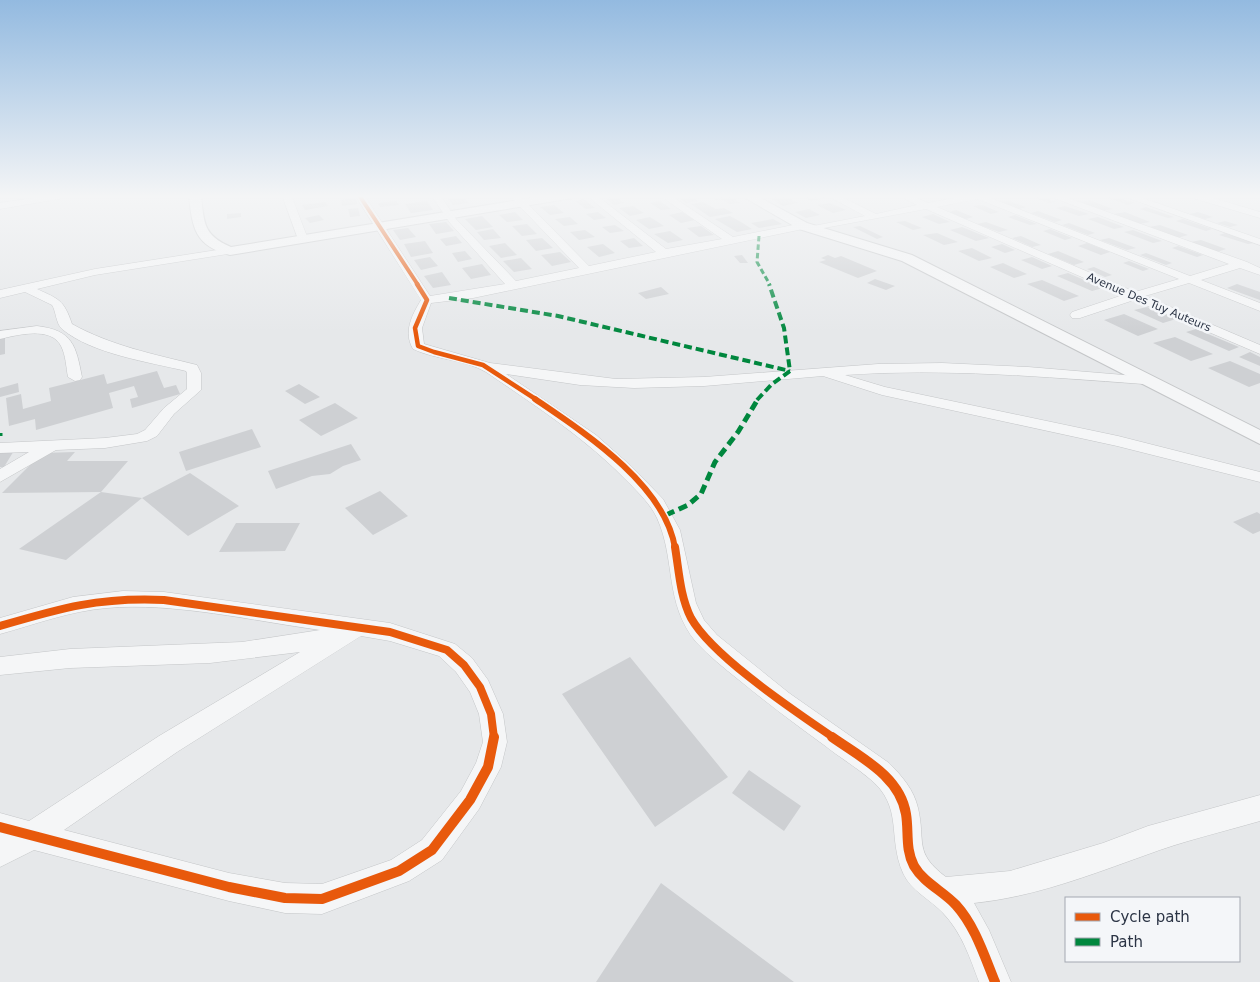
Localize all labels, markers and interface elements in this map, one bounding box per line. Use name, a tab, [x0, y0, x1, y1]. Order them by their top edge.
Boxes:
street label: Avenue Des Tuy Auteurs	[1085, 270, 1213, 335]
legend	[1065, 897, 1240, 962]
text: Cycle path	[1110, 908, 1190, 926]
text: Path	[1110, 933, 1143, 951]

